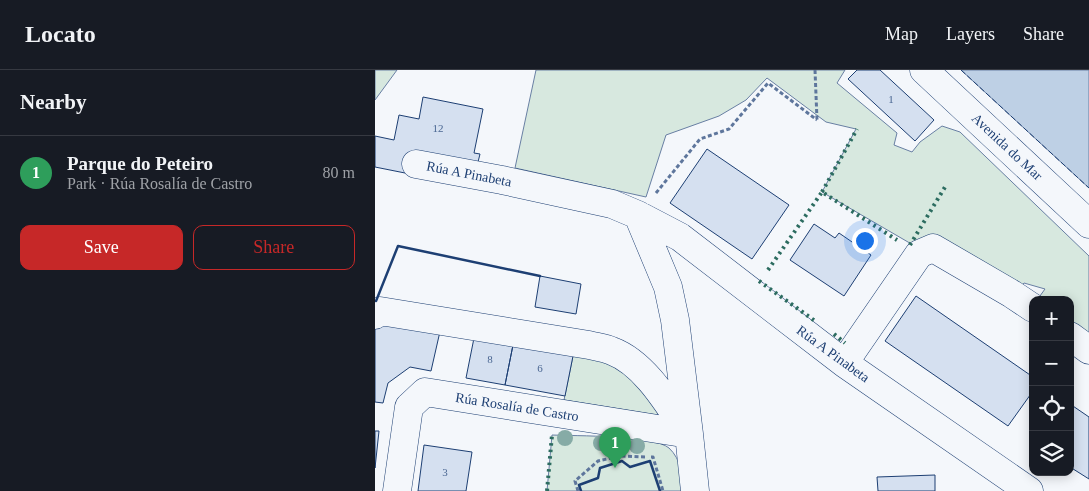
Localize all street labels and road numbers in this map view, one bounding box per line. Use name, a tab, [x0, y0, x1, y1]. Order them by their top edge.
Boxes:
street label: Avenida do Mar	[969, 111, 1046, 184]
street label: Rúa A Pinabeta	[425, 158, 514, 190]
street label: Rúa A Pinabeta	[794, 323, 873, 386]
street label: Rúa Rosalía de Castro	[454, 390, 580, 424]

